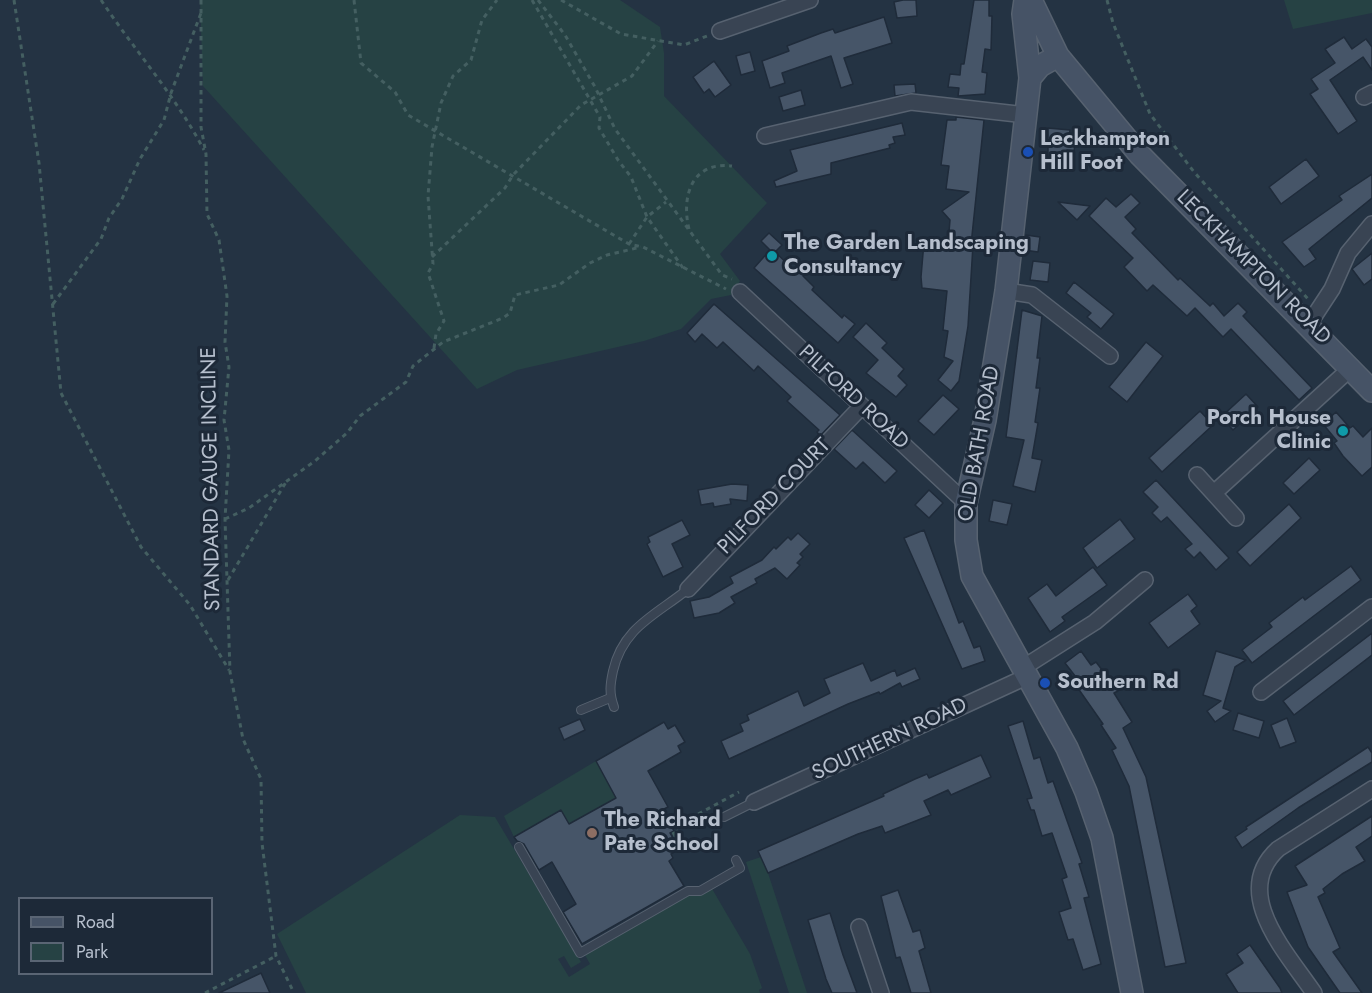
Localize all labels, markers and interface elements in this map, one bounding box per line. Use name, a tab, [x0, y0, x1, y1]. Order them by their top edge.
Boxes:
place label: Leckhampton Hill Foot	[1040, 127, 1170, 177]
marker: Leckhampton Hill Foot	[1021, 145, 1035, 159]
street label: LECKHAMPTON ROAD	[1171, 186, 1335, 350]
place label: The Garden Landscaping Consultancy	[784, 231, 1029, 281]
marker: The Garden Landscaping Consultancy	[765, 249, 779, 263]
street label: PILFORD ROAD	[793, 341, 913, 455]
street label: STANDARD GAUGE INCLINE	[197, 347, 227, 611]
street label: OLD BATH ROAD	[954, 364, 1006, 524]
place label: Porch House Clinic	[1207, 406, 1331, 456]
marker: Porch House Clinic	[1336, 424, 1350, 438]
street label: PILFORD COURT	[713, 434, 837, 560]
place label: Southern Rd	[1057, 670, 1179, 696]
marker: Southern Rd	[1038, 676, 1052, 690]
street label: SOUTHERN ROAD	[809, 693, 971, 787]
place label: The Richard Pate School	[604, 808, 721, 858]
marker: The Richard Pate School	[585, 826, 599, 840]
legend	[18, 897, 213, 975]
text: Road	[76, 909, 115, 935]
text: Park	[76, 939, 108, 965]

